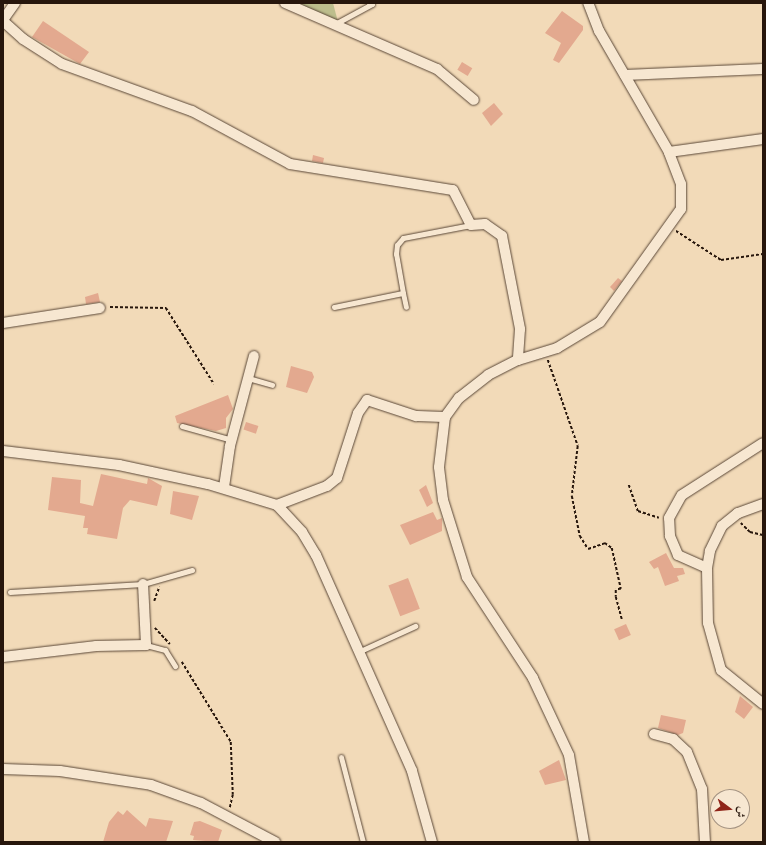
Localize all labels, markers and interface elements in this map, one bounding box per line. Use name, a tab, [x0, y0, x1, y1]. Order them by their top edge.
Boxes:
north arrow	[710, 789, 750, 829]
text: ش	[732, 805, 749, 819]

